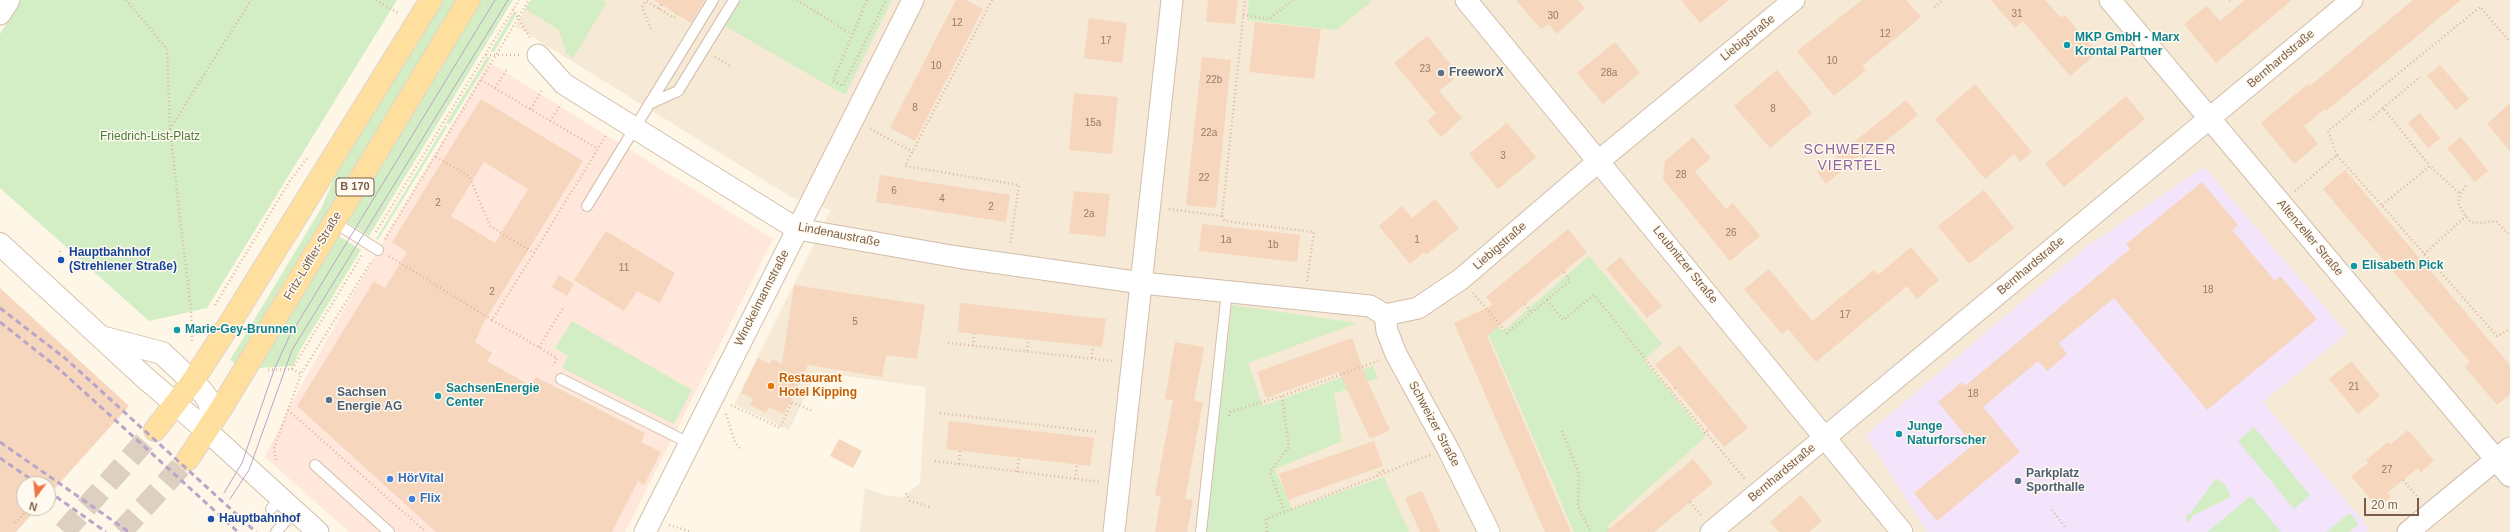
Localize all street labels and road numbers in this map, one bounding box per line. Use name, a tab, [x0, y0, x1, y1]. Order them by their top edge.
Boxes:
street label: Liebigstraße	[1718, 12, 1778, 64]
street label: Bernhardstraße	[2244, 27, 2318, 91]
road number: B 170	[336, 178, 374, 196]
street label: Altenzeller Straße	[2274, 197, 2346, 279]
street label: Fritz-Löffler-Straße	[281, 209, 345, 303]
street label: Liebigstraße	[1470, 219, 1530, 273]
street label: Lindenaustraße	[797, 220, 881, 250]
street label: Leubnitzer Straße	[1649, 223, 1721, 307]
street label: Bernhardstraße	[1994, 234, 2068, 298]
street label: Winckelmannstraße	[732, 247, 792, 349]
street label: Schweizer Straße	[1405, 379, 1463, 469]
street label: Bernhardstraße	[1745, 441, 1819, 505]

